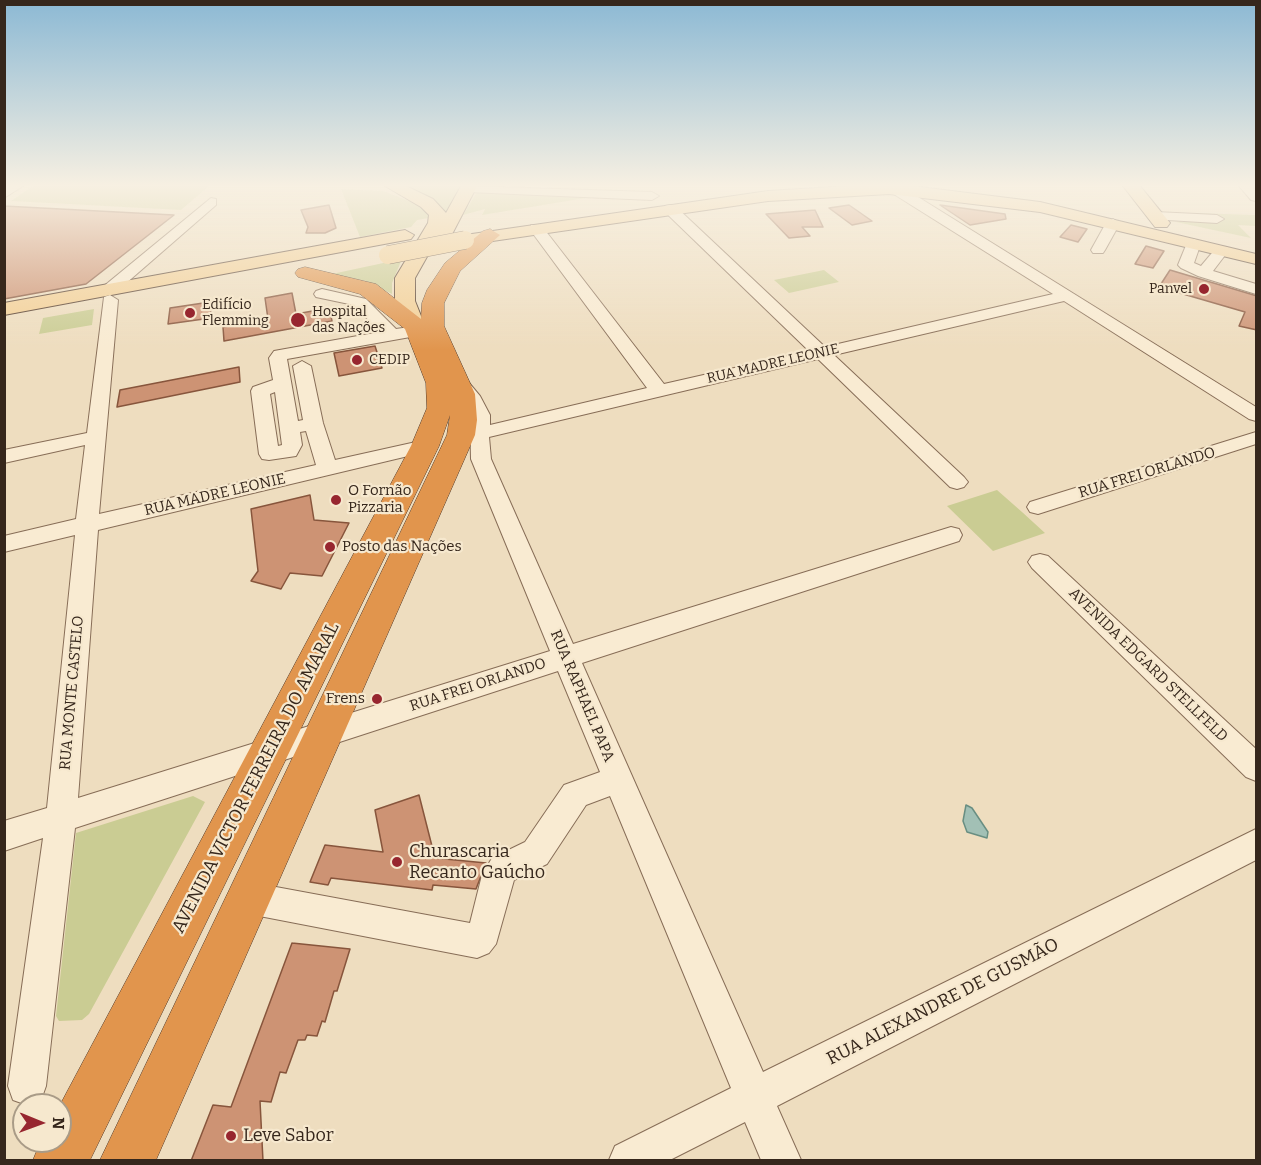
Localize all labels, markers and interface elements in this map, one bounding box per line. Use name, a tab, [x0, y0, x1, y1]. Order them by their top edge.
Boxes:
place label: Panvel	[1149, 281, 1192, 297]
marker: Panvel	[1197, 282, 1211, 296]
place label: Edifício Flemming	[202, 297, 269, 330]
place label: Hospital das Nações	[312, 304, 385, 336]
marker: Edifício Flemming	[183, 306, 197, 320]
marker: Hospital das Nações	[289, 311, 307, 329]
street label: RUA MADRE LEONIE	[705, 341, 841, 387]
place label: CEDIP	[369, 352, 410, 368]
marker: CEDIP	[350, 353, 364, 367]
street label: RUA FREI ORLANDO	[1076, 444, 1218, 502]
street label: RUA MADRE LEONIE	[143, 470, 287, 520]
place label: O Fornão Pizzaria	[348, 482, 411, 517]
marker: O Fornão Pizzaria	[329, 493, 343, 507]
place label: Posto das Nações	[342, 538, 462, 556]
marker: Posto das Nações	[323, 540, 337, 554]
street label: AVENIDA EDGARD STELLFELD	[1065, 584, 1231, 746]
street label: RUA MONTE CASTELO	[56, 615, 88, 771]
street label: AVENIDA VICTOR FERREIRA DO AMARAL	[168, 619, 344, 937]
street label: RUA RAPHAEL PAPA	[546, 627, 618, 765]
street label: RUA FREI ORLANDO	[408, 654, 548, 716]
place label: Frens	[326, 690, 365, 708]
marker: Frens	[370, 692, 384, 706]
place label: Churascaria Recanto Gaúcho	[409, 841, 545, 884]
marker: Churascaria Recanto Gaúcho	[390, 855, 404, 869]
street label: RUA ALEXANDRE DE GUSMÃO	[823, 934, 1063, 1070]
north arrow	[12, 1093, 72, 1153]
text: N	[49, 1117, 68, 1130]
place label: Leve Sabor	[243, 1125, 334, 1147]
marker: Leve Sabor	[224, 1129, 238, 1143]

